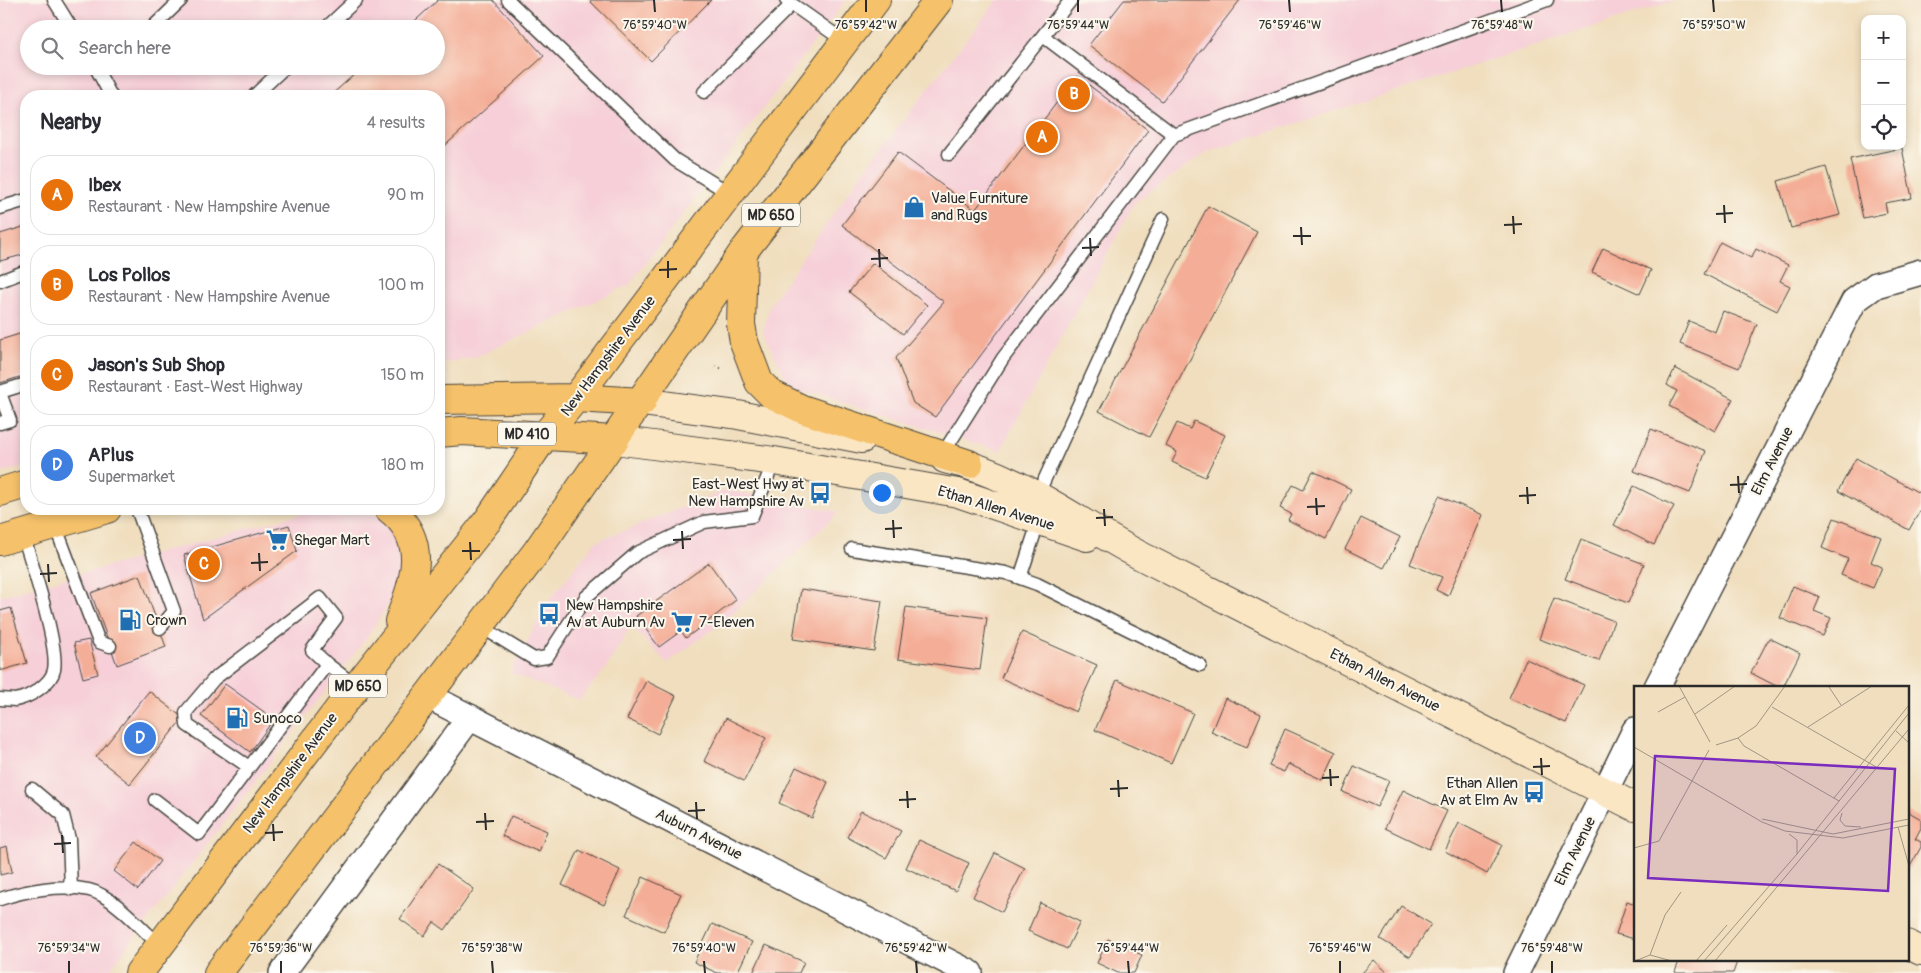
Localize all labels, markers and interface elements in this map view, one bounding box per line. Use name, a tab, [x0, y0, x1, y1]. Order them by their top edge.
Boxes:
map controls	[1861, 15, 1906, 150]
button: +	[1861, 15, 1906, 60]
text: 76°59'40"W	[623, 18, 687, 33]
text: 76°59'42"W	[835, 18, 897, 33]
text: 76°59'44"W	[1047, 18, 1109, 33]
text: 76°59'46"W	[1259, 18, 1321, 33]
text: 76°59'48"W	[1471, 18, 1533, 33]
text: 76°59'50"W	[1682, 18, 1746, 33]
search box	[20, 20, 445, 75]
icon: search	[38, 34, 66, 62]
text: Search here	[78, 36, 171, 60]
button: −	[1861, 60, 1906, 105]
pin: B	[1058, 75, 1090, 113]
button: locate	[1861, 105, 1906, 150]
text: Nearby	[40, 109, 101, 136]
text: 4 results	[367, 113, 425, 133]
pin: A	[1026, 118, 1058, 156]
text: Ibex	[88, 173, 122, 197]
text: A	[52, 185, 62, 205]
text: 90 m	[387, 185, 424, 205]
place label: Value Furniture and Rugs	[931, 189, 1028, 225]
shop icon: Value Furniture and Rugs	[901, 194, 927, 220]
text: Restaurant · New Hampshire Avenue	[88, 197, 330, 217]
road number: MD 650	[742, 204, 800, 226]
text: Los Pollos	[88, 263, 170, 287]
text: B	[52, 275, 62, 295]
text: 100 m	[378, 275, 424, 295]
text: Restaurant · New Hampshire Avenue	[88, 287, 330, 307]
street label: New Hampshire Avenue	[557, 292, 660, 420]
text: Jason's Sub Shop	[88, 353, 225, 377]
text: C	[52, 365, 62, 385]
text: 150 m	[380, 365, 424, 385]
text: Restaurant · East-West Highway	[88, 377, 303, 397]
road number: MD 410	[498, 422, 556, 446]
street label: Elm Avenue	[1747, 423, 1798, 499]
text: APlus	[88, 443, 133, 467]
text: D	[52, 455, 62, 475]
text: 180 m	[381, 455, 424, 475]
text: Supermarket	[88, 467, 175, 487]
place label: East-West Hwy at New Hampshire Av	[688, 475, 805, 511]
bus stop icon: East-West Hwy at New Hampshire Av	[807, 480, 833, 506]
your location	[869, 480, 895, 506]
street label: Ethan Allen Avenue	[935, 482, 1057, 535]
supermarket icon: Shegar Mart	[264, 527, 290, 553]
place label: Shegar Mart	[294, 531, 370, 550]
pin: C	[188, 545, 220, 583]
place label: New Hampshire Av at Auburn Av	[566, 596, 665, 632]
bus stop icon: New Hampshire Av at Auburn Av	[536, 601, 562, 627]
fuel station icon: Crown	[117, 607, 143, 633]
supermarket icon: 7-Eleven	[669, 609, 695, 635]
place label: Crown	[146, 611, 187, 630]
place label: 7-Eleven	[699, 613, 754, 632]
street label: Ethan Allen Avenue	[1327, 645, 1444, 717]
road number: MD 650	[329, 674, 387, 698]
inset map	[1634, 686, 1908, 960]
fuel station icon: Sunoco	[224, 705, 250, 731]
street label: New Hampshire Avenue	[239, 709, 342, 837]
place label: Sunoco	[253, 709, 302, 728]
pin: D	[124, 719, 156, 757]
place label: Ethan Allen Av at Elm Av	[1440, 774, 1518, 810]
bus stop icon: Ethan Allen Av at Elm Av	[1521, 779, 1547, 805]
street label: Auburn Avenue	[652, 804, 746, 865]
street label: Elm Avenue	[1551, 813, 1600, 889]
text: 76°59'34"W	[38, 941, 100, 956]
text: 76°59'36"W	[250, 941, 312, 956]
text: 76°59'38"W	[461, 941, 523, 956]
text: 76°59'40"W	[672, 941, 736, 956]
text: 76°59'42"W	[885, 941, 947, 956]
text: 76°59'44"W	[1097, 941, 1159, 956]
text: 76°59'46"W	[1309, 941, 1371, 956]
text: 76°59'48"W	[1521, 941, 1583, 956]

